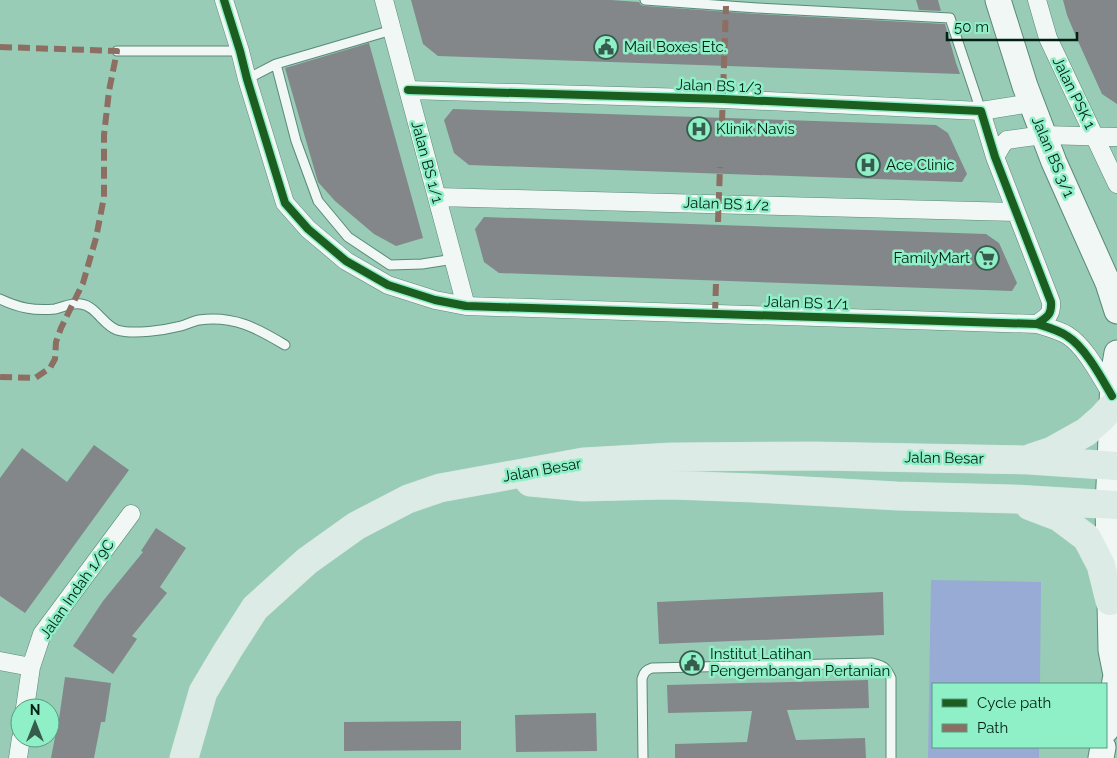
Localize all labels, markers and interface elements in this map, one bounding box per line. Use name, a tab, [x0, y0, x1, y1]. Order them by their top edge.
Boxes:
scale bar	[947, 10, 1077, 42]
text: 50 m	[954, 18, 989, 36]
public building icon: Mail Boxes Etc.	[593, 34, 619, 60]
place label: Mail Boxes Etc.	[624, 38, 727, 56]
street label: Jalan PSK 1	[1049, 54, 1099, 133]
street label: Jalan BS 1/3	[676, 76, 762, 96]
street label: Jalan BS 3/1	[1028, 114, 1078, 201]
hospital icon: Klinik Navis	[686, 116, 712, 142]
street label: Jalan BS 1/1	[407, 119, 447, 206]
place label: Klinik Navis	[716, 120, 795, 138]
hospital icon: Ace Clinic	[855, 152, 881, 178]
place label: Ace Clinic	[886, 156, 955, 174]
street label: Jalan BS 1/2	[683, 194, 769, 215]
supermarket icon: FamilyMart	[974, 245, 1000, 271]
place label: FamilyMart	[893, 249, 970, 267]
street label: Jalan BS 1/1	[763, 293, 849, 313]
street label: Jalan Besar	[904, 448, 985, 468]
street label: Jalan Besar	[501, 454, 583, 486]
street label: Jalan Indah 1/9C	[36, 536, 118, 642]
place label: Institut Latihan Pengembangan Pertanian	[710, 645, 890, 680]
public building icon: Institut Latihan Pengembangan Pertanian	[679, 650, 705, 676]
legend	[932, 683, 1107, 748]
text: Cycle path	[977, 694, 1051, 712]
north arrow	[10, 698, 60, 748]
text: N	[30, 702, 40, 718]
text: Path	[977, 719, 1008, 737]

